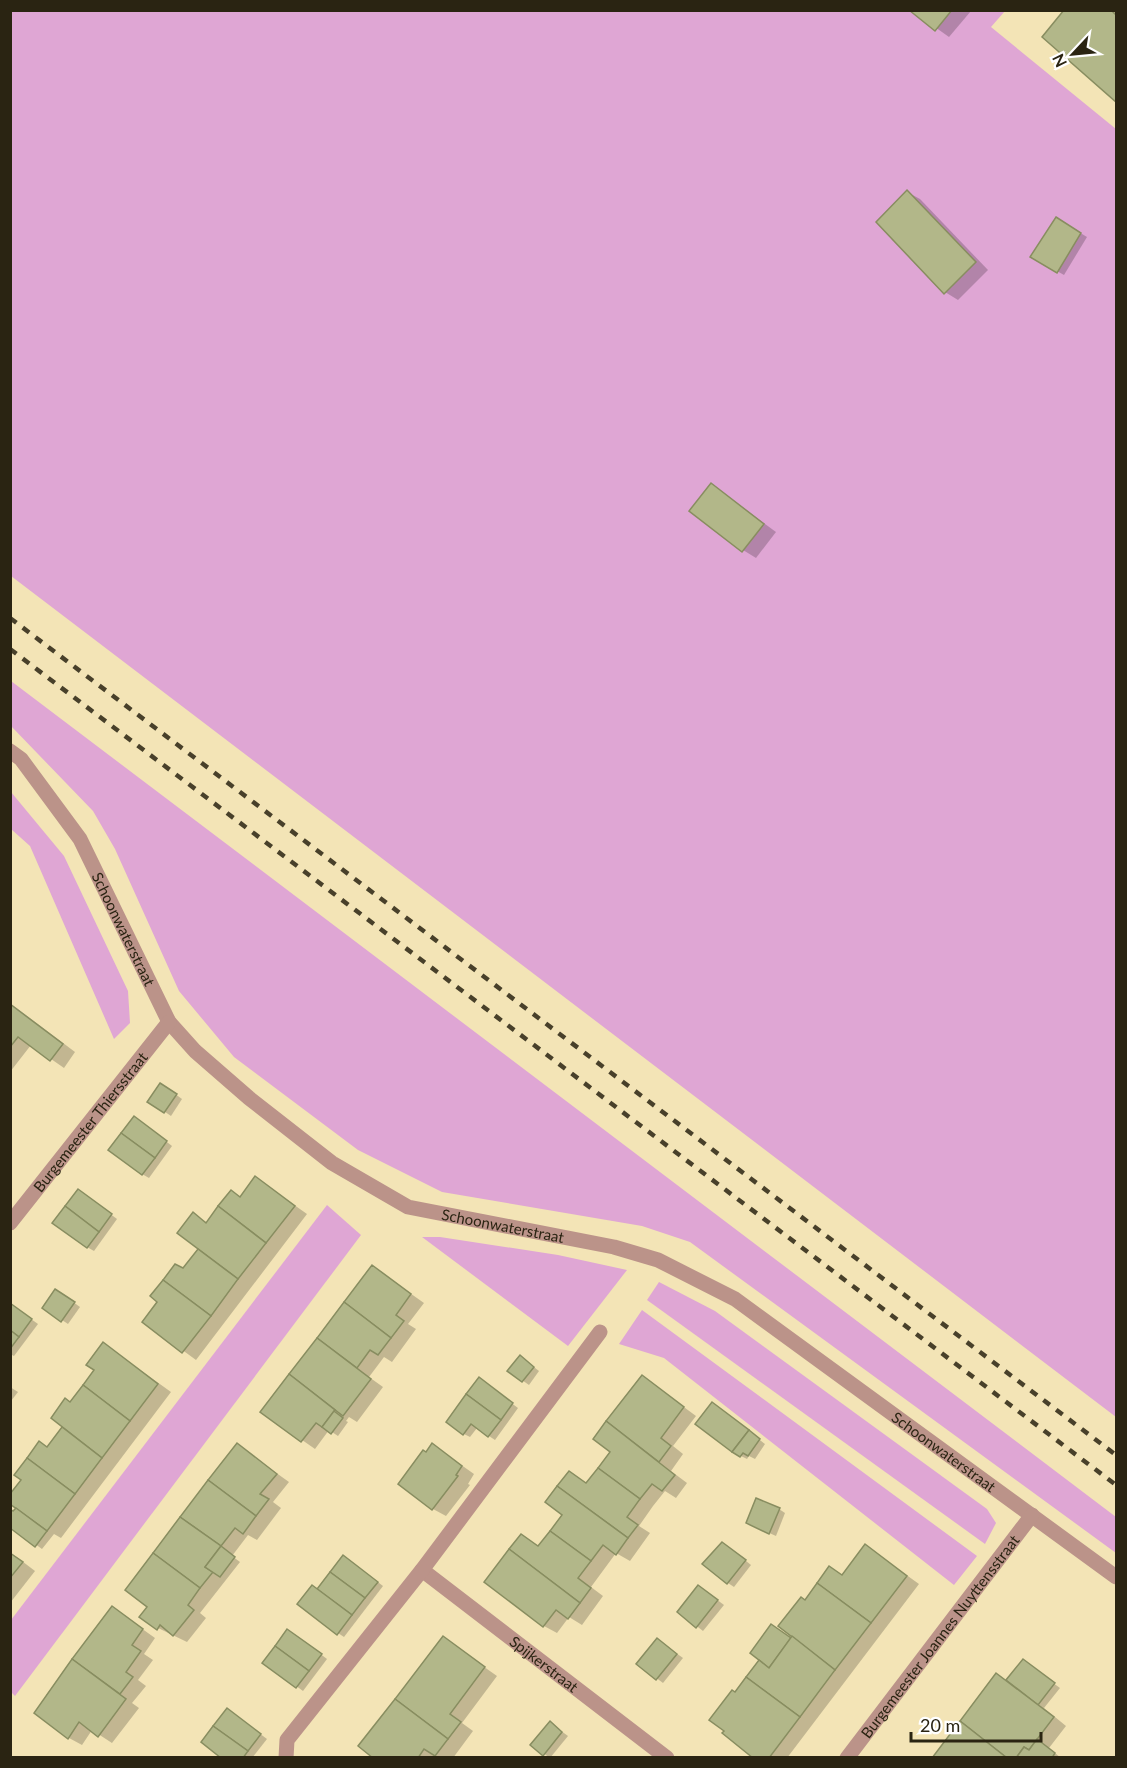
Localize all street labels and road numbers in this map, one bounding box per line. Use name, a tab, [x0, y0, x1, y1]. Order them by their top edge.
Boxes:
street label: Schoonwaterstraat	[88, 869, 159, 989]
street label: Burgemeester Thiersstraat	[29, 1048, 151, 1195]
street label: Schoonwaterstraat	[440, 1205, 566, 1246]
street label: Schoonwaterstraat	[888, 1408, 1000, 1496]
street label: Burgemeester Joannes Nuyttensstraat	[857, 1531, 1023, 1741]
street label: Spijkerstraat	[506, 1632, 583, 1696]

